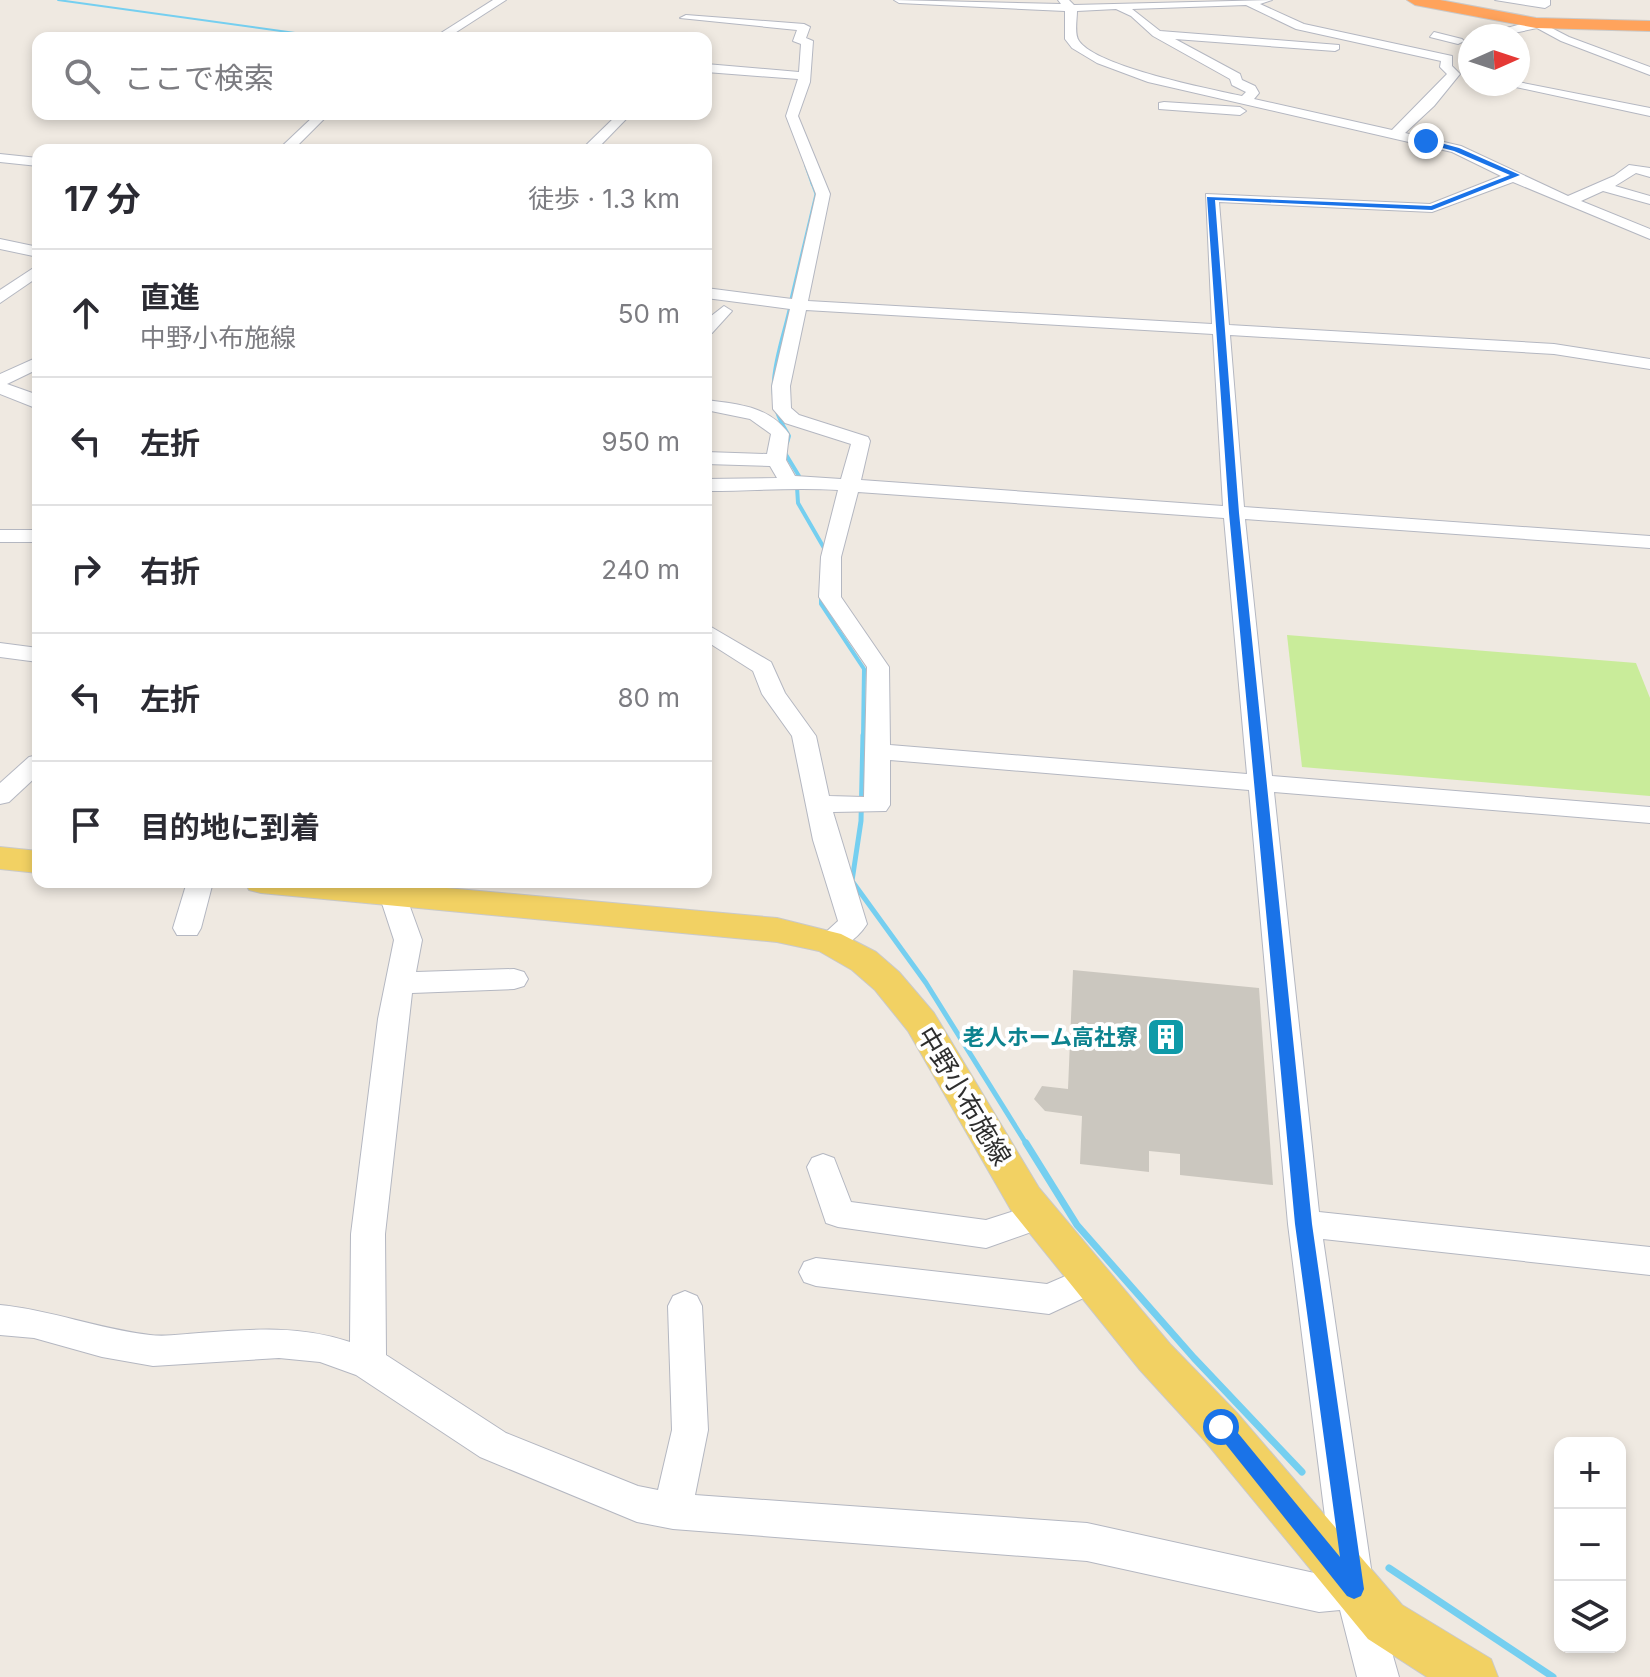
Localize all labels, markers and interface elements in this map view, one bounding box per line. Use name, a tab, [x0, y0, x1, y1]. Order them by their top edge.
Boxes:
north arrow	[1458, 24, 1530, 96]
search box	[32, 32, 712, 120]
icon: search	[60, 54, 104, 98]
text: ここで検索	[124, 60, 274, 96]
route end	[1408, 123, 1444, 159]
text: 17 分	[64, 178, 140, 219]
text: 徒歩 · 1.3 km	[528, 183, 680, 214]
text: 直進	[140, 279, 200, 315]
icon: ahead	[64, 291, 108, 335]
text: 50 m	[618, 298, 680, 329]
text: 中野小布施線	[140, 322, 296, 353]
icon: left	[64, 419, 108, 463]
text: 左折	[140, 425, 200, 461]
text: 950 m	[602, 426, 680, 457]
icon: right	[64, 547, 108, 591]
text: 右折	[140, 553, 200, 589]
text: 240 m	[601, 554, 680, 585]
icon: left	[64, 675, 108, 719]
text: 左折	[140, 681, 200, 717]
text: 80 m	[617, 682, 680, 713]
icon: arrive	[64, 803, 108, 847]
text: 目的地に到着	[140, 809, 320, 845]
building icon: 老人ホーム高社寮	[1145, 1016, 1187, 1058]
street label: 中野小布施線	[911, 1021, 1018, 1171]
place label: 老人ホーム高社寮	[963, 1024, 1138, 1050]
route start	[1203, 1409, 1239, 1445]
map controls	[1554, 1437, 1626, 1653]
button: +	[1554, 1437, 1626, 1509]
button: −	[1554, 1509, 1626, 1581]
button: layers	[1554, 1581, 1626, 1653]

